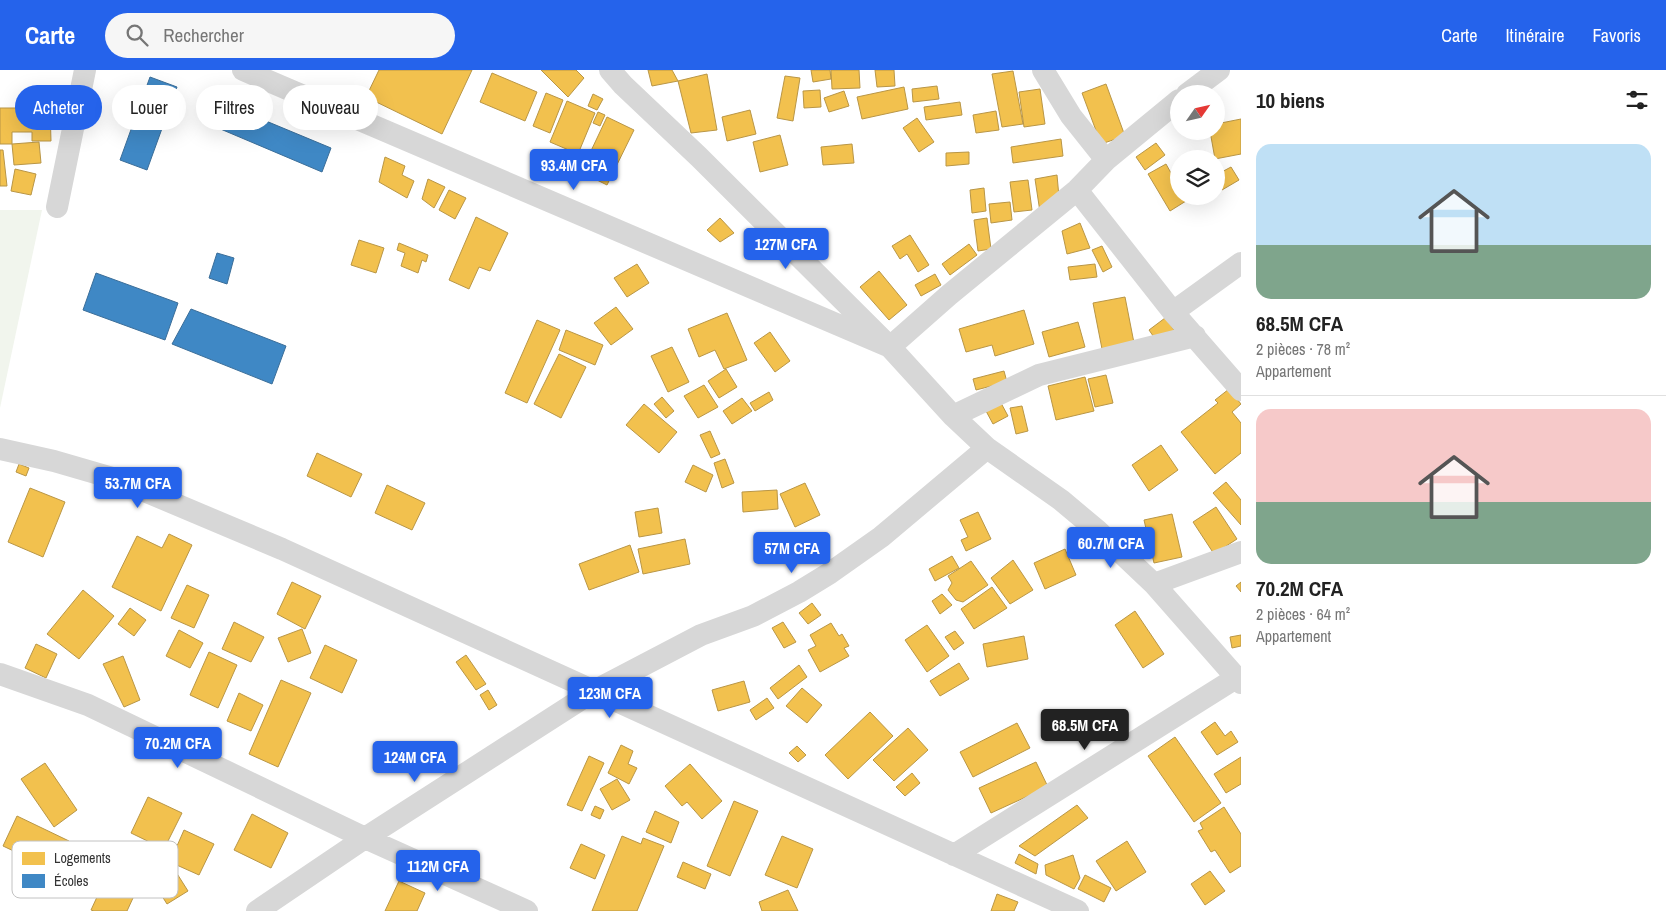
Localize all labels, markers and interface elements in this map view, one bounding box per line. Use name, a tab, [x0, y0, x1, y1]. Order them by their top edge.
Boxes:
search box	[105, 13, 455, 58]
text: Carte	[25, 19, 75, 51]
icon: search	[123, 21, 151, 49]
text: Rechercher	[163, 22, 244, 48]
text: Carte	[1441, 23, 1477, 48]
text: Itinéraire	[1505, 23, 1565, 48]
text: Favoris	[1593, 23, 1641, 48]
chip: Acheter	[15, 85, 102, 130]
chip: Louer	[112, 85, 186, 130]
chip: Filtres	[196, 85, 273, 130]
chip: Nouveau	[283, 85, 378, 130]
north arrow	[1170, 85, 1225, 140]
map controls	[1170, 85, 1225, 205]
text: 10 biens	[1256, 86, 1325, 115]
icon: filters	[1623, 86, 1651, 114]
pin: 93.4M CFA	[517, 148, 631, 191]
button: layers	[1170, 150, 1225, 205]
text: 93.4M CFA	[541, 154, 607, 176]
icon: home	[1409, 176, 1499, 266]
pin: 127M CFA	[734, 228, 838, 270]
text: 127M CFA	[755, 233, 817, 255]
text: 68.5M CFA	[1256, 309, 1343, 338]
text: 2 pièces · 78 m²	[1256, 338, 1350, 360]
text: Appartement	[1256, 360, 1331, 382]
icon: home	[1409, 442, 1499, 532]
pin: 53.7M CFA	[81, 466, 195, 509]
text: 53.7M CFA	[105, 472, 171, 494]
pin: 60.7M CFA	[1054, 526, 1168, 569]
pin: 57M CFA	[746, 532, 838, 574]
text: 60.7M CFA	[1078, 532, 1144, 554]
text: 57M CFA	[764, 537, 820, 559]
text: 70.2M CFA	[1256, 574, 1343, 603]
text: 2 pièces · 64 m²	[1256, 603, 1350, 625]
text: Appartement	[1256, 625, 1331, 647]
pin: 123M CFA	[558, 676, 662, 719]
text: 123M CFA	[579, 682, 641, 704]
pin: 68.5M CFA	[1028, 708, 1142, 751]
text: 68.5M CFA	[1052, 714, 1118, 736]
pin: 70.2M CFA	[121, 726, 235, 769]
text: 70.2M CFA	[145, 732, 211, 754]
pin: 124M CFA	[363, 740, 467, 783]
text: 124M CFA	[384, 746, 446, 768]
legend	[12, 841, 178, 898]
text: Logements	[54, 849, 111, 867]
pin: 112M CFA	[386, 850, 490, 892]
text: 112M CFA	[407, 855, 469, 877]
text: Écoles	[54, 872, 89, 890]

